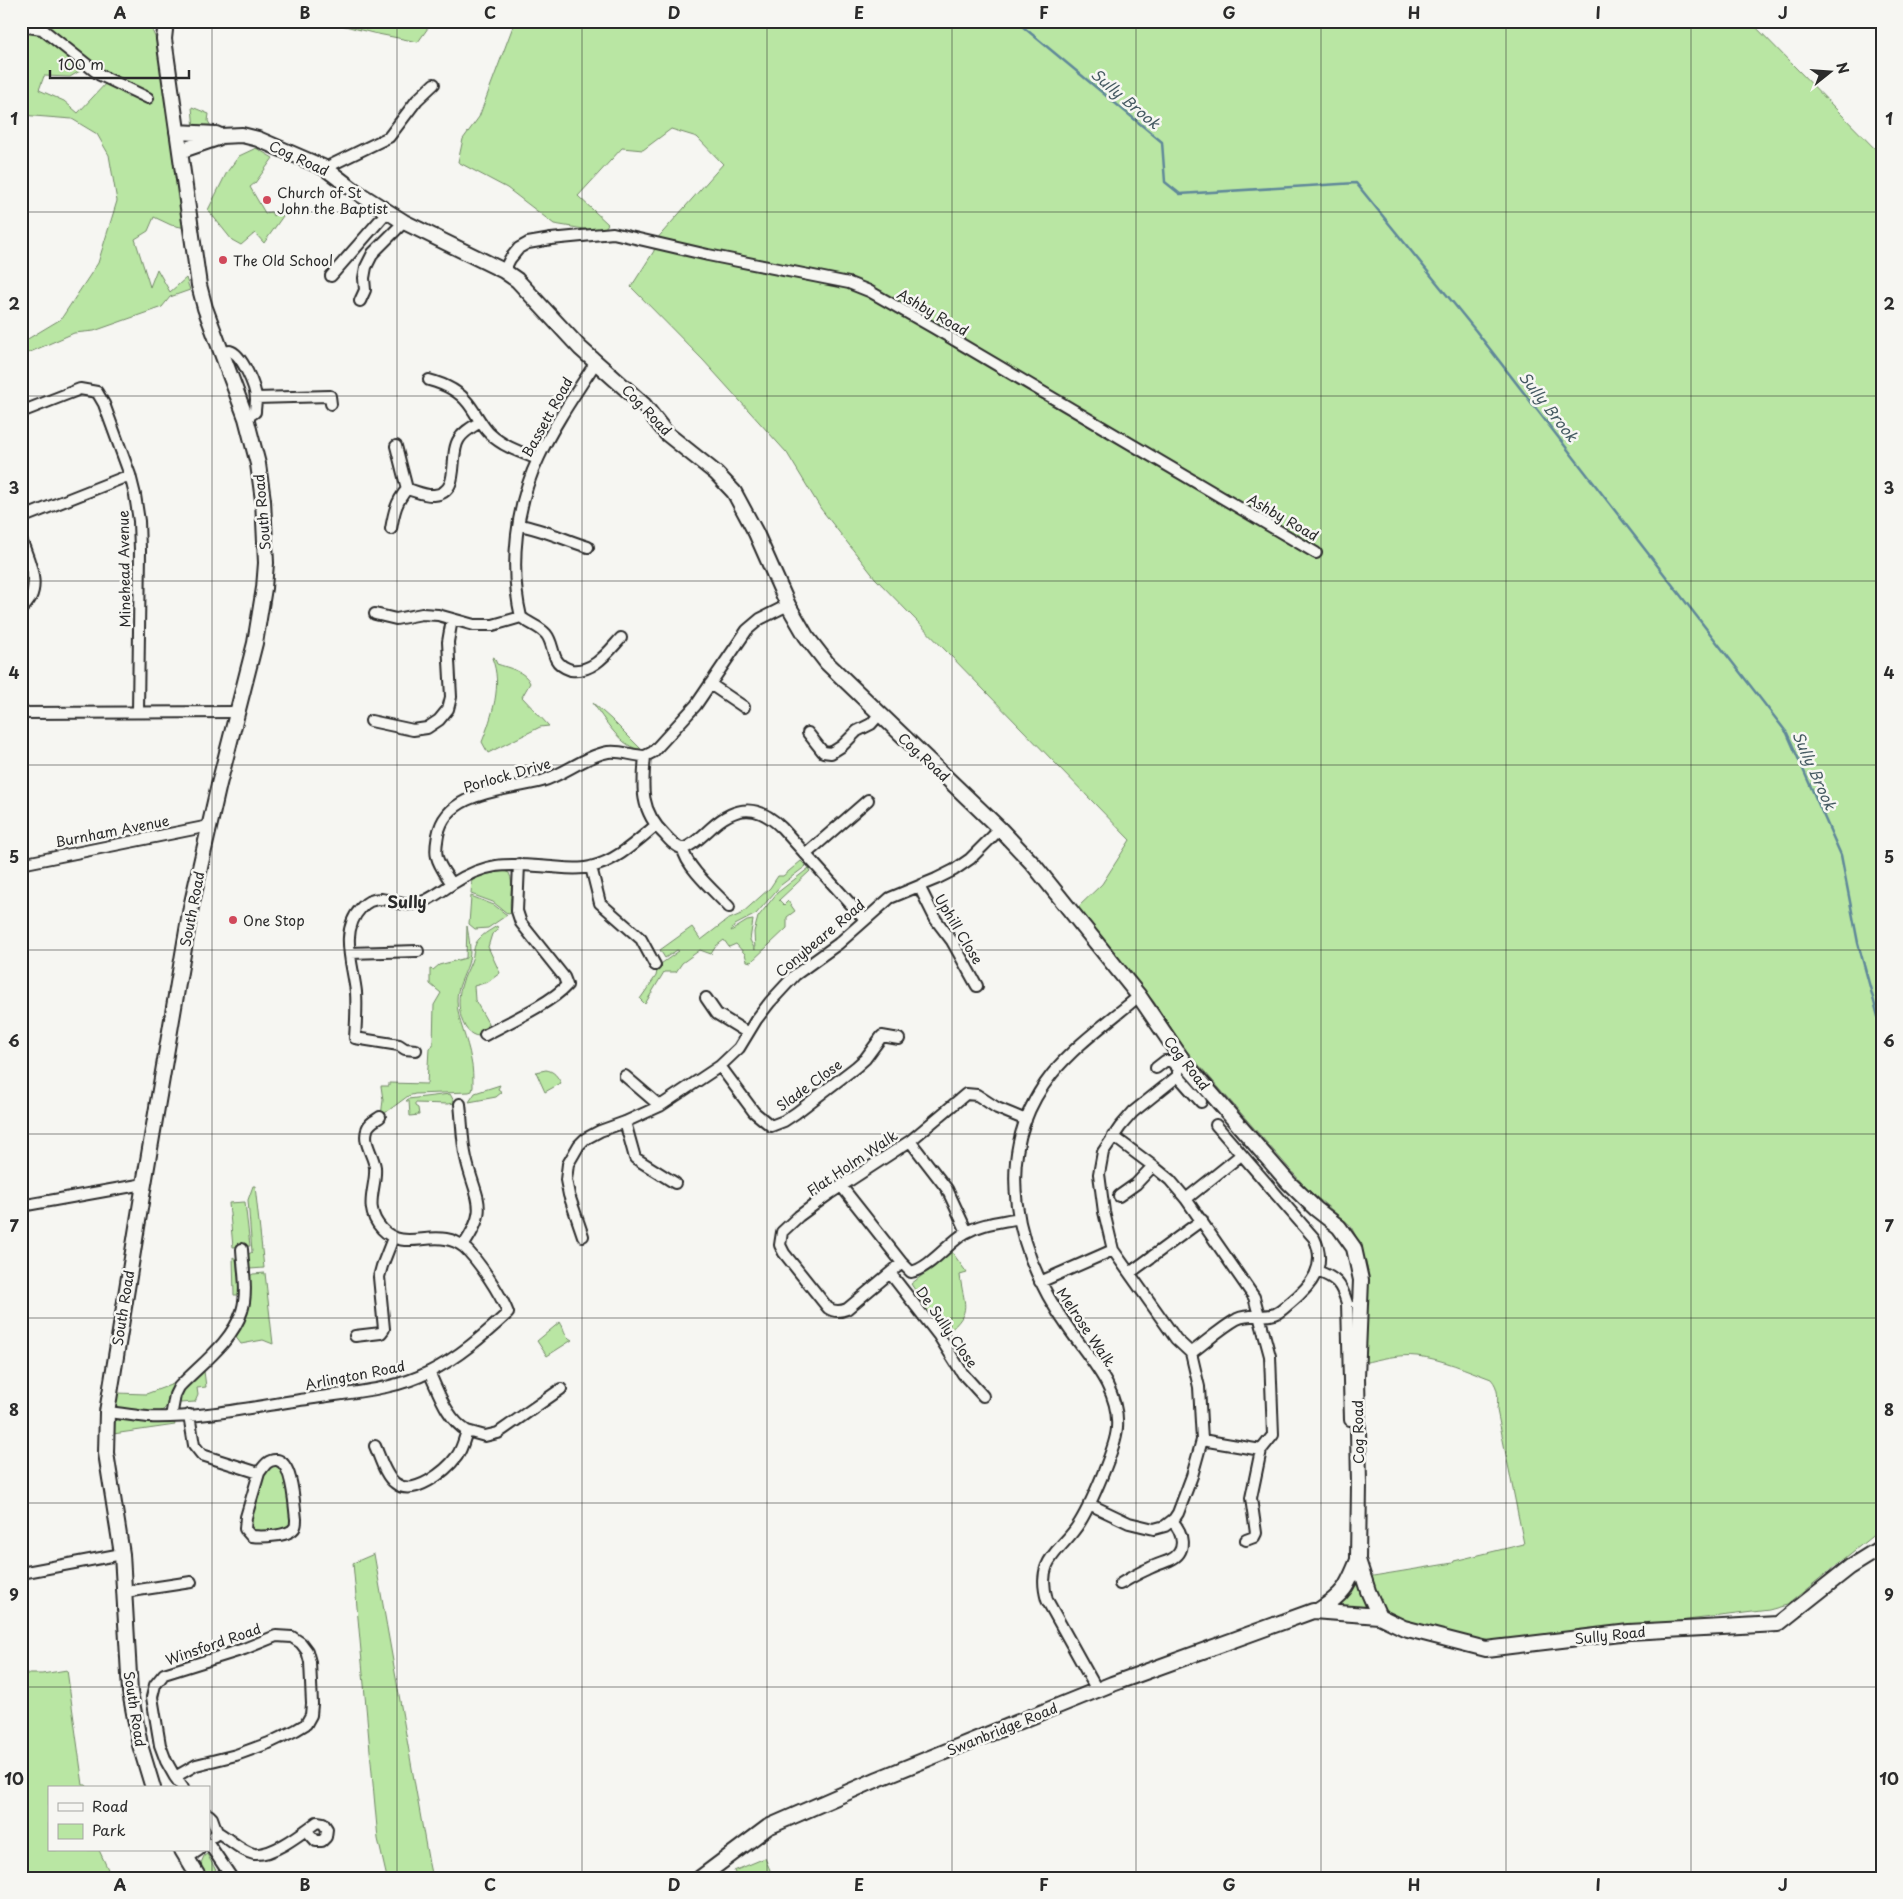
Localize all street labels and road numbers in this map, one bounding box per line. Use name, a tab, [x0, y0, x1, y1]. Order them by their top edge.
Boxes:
street label: Cog Road	[266, 135, 332, 181]
street label: Ashby Road	[893, 283, 973, 341]
street label: Bassett Road	[516, 373, 578, 461]
street label: Cog Road	[617, 380, 677, 440]
street label: South Road	[248, 473, 276, 551]
street label: Ashby Road	[1243, 488, 1323, 546]
street label: Minehead Avenue	[112, 510, 136, 628]
street label: Cog Road	[893, 727, 955, 787]
street label: Porlock Drive	[461, 753, 553, 797]
street label: Burnham Avenue	[53, 810, 171, 852]
street label: South Road	[174, 870, 210, 948]
street label: Uphill Close	[930, 890, 988, 968]
street label: Conybeare Road	[771, 894, 869, 982]
street label: Cog Road	[1159, 1031, 1215, 1095]
street label: Slade Close	[772, 1054, 846, 1116]
street label: Flat Holm Walk	[802, 1125, 902, 1201]
street label: South Road	[107, 1269, 139, 1347]
street label: De Sully Close	[911, 1282, 983, 1372]
street label: Melrose Walk	[1052, 1283, 1121, 1371]
street label: Arlington Road	[303, 1355, 407, 1395]
street label: Cog Road	[1347, 1400, 1369, 1464]
street label: Winsford Road	[163, 1618, 263, 1670]
street label: Sully Road	[1573, 1621, 1647, 1649]
street label: South Road	[119, 1670, 151, 1748]
street label: Swanbridge Road	[943, 1697, 1061, 1761]

